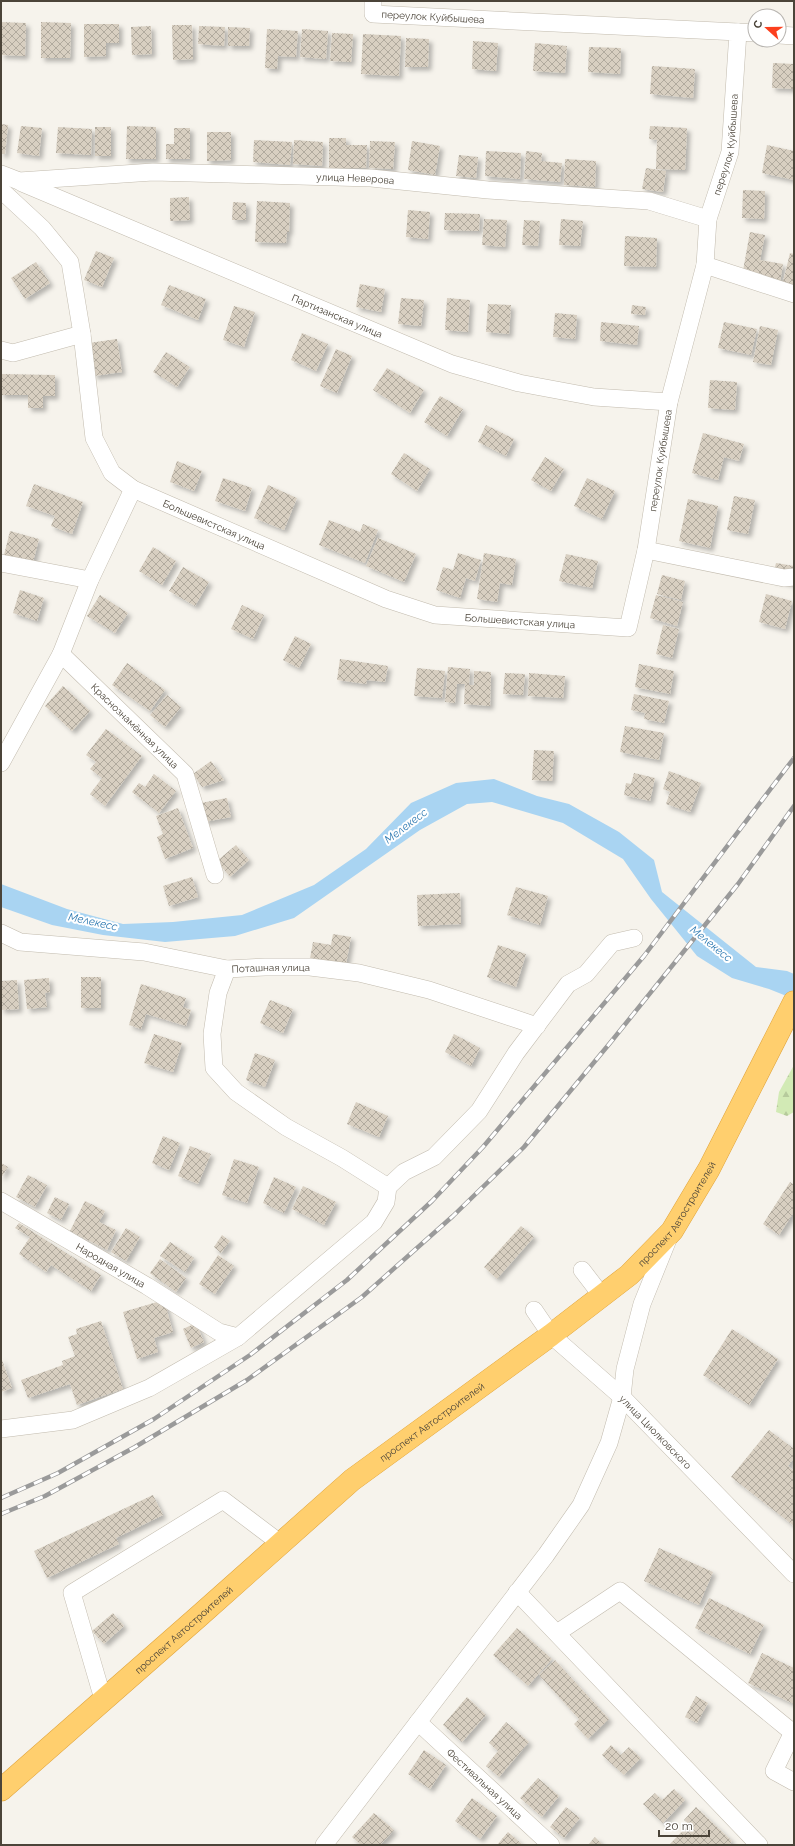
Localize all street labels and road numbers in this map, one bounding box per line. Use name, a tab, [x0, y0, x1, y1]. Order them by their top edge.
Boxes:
street label: переулок Куйбышева	[381, 9, 485, 25]
street label: переулок Куйбышева	[711, 93, 739, 196]
street label: улица Неверова	[316, 171, 395, 186]
street label: Партизанская улица	[290, 292, 384, 340]
street label: переулок Куйбышева	[647, 409, 673, 512]
street label: Большевистская улица	[161, 497, 267, 551]
street label: Большевистская улица	[465, 612, 575, 630]
street label: Краснознамённая улица	[89, 681, 181, 770]
street label: Поташная улица	[231, 962, 310, 974]
street label: проспект Автостроителей	[635, 1160, 717, 1268]
street label: Народная улица	[74, 1241, 147, 1289]
street label: проспект Автостроителей	[377, 1380, 486, 1464]
street label: улица Циолковского	[618, 1393, 694, 1471]
street label: проспект Автостроителей	[132, 1584, 235, 1676]
street label: Фестивальная улица	[445, 1746, 525, 1821]

